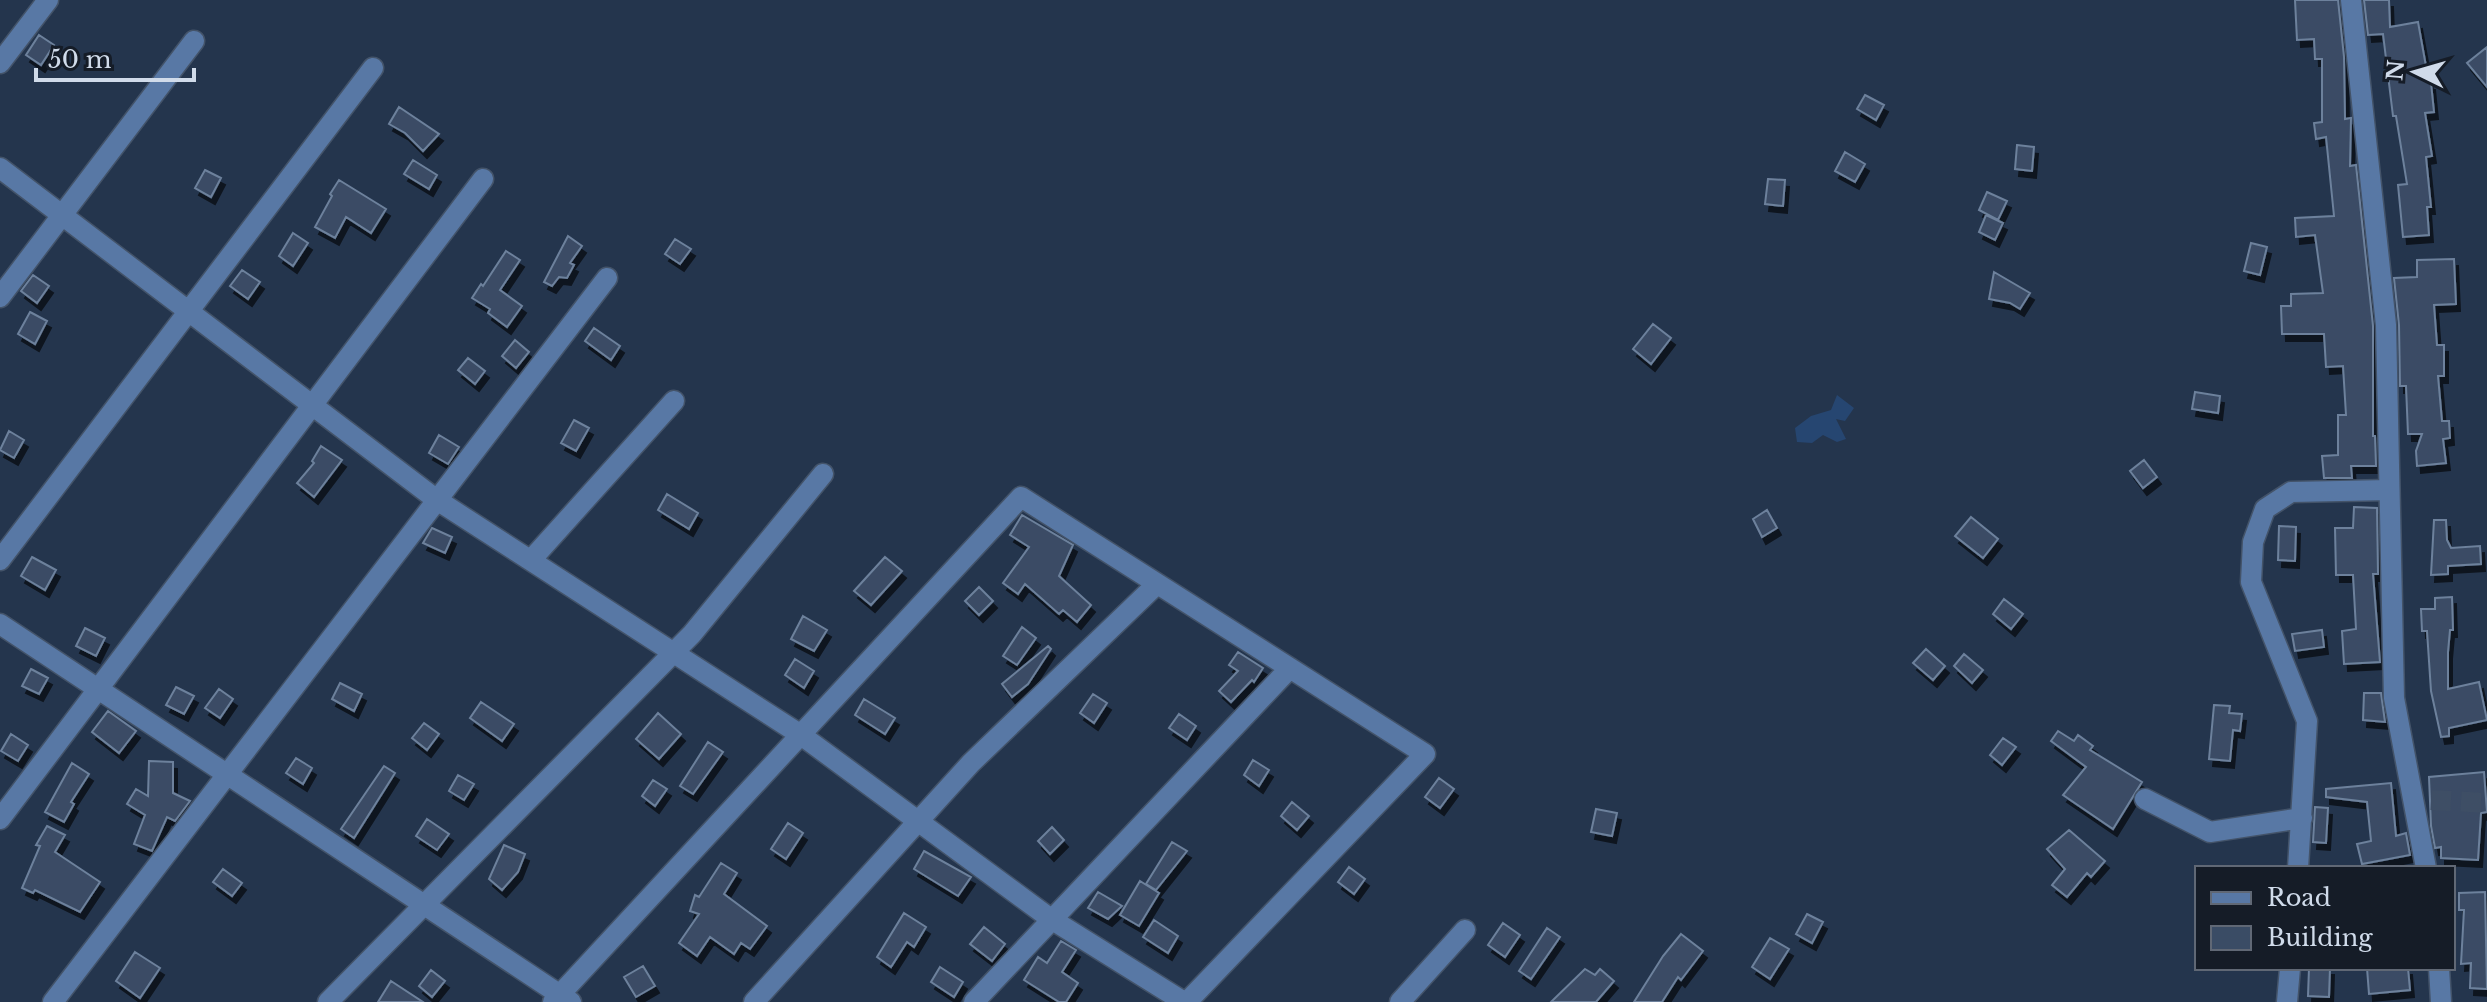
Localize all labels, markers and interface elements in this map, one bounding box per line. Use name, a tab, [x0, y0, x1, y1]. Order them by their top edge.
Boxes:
scale bar	[36, 32, 194, 82]
north arrow	[2375, 32, 2455, 112]
text: 50 m	[48, 45, 112, 74]
text: N	[2381, 59, 2410, 82]
legend	[2195, 866, 2455, 970]
text: Road	[2267, 883, 2331, 912]
text: Building	[2267, 923, 2373, 952]

